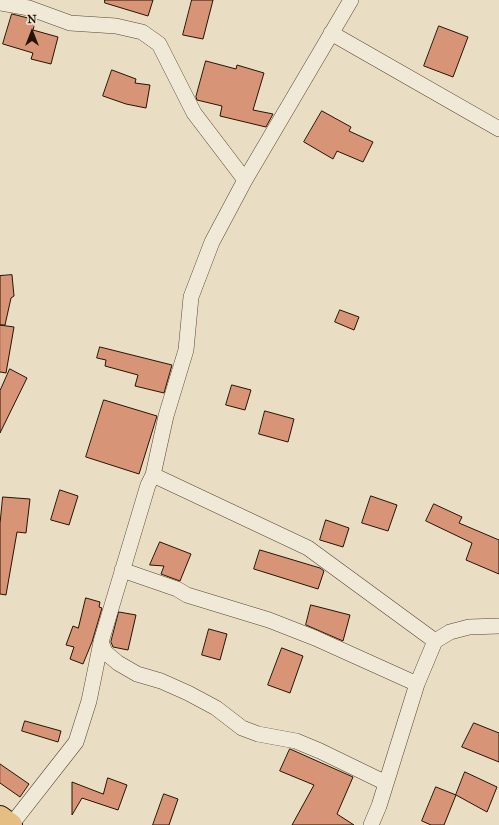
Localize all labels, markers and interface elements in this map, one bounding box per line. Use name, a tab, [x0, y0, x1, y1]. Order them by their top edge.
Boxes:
north arrow	[12, 12, 52, 52]
text: N	[27, 13, 37, 26]

